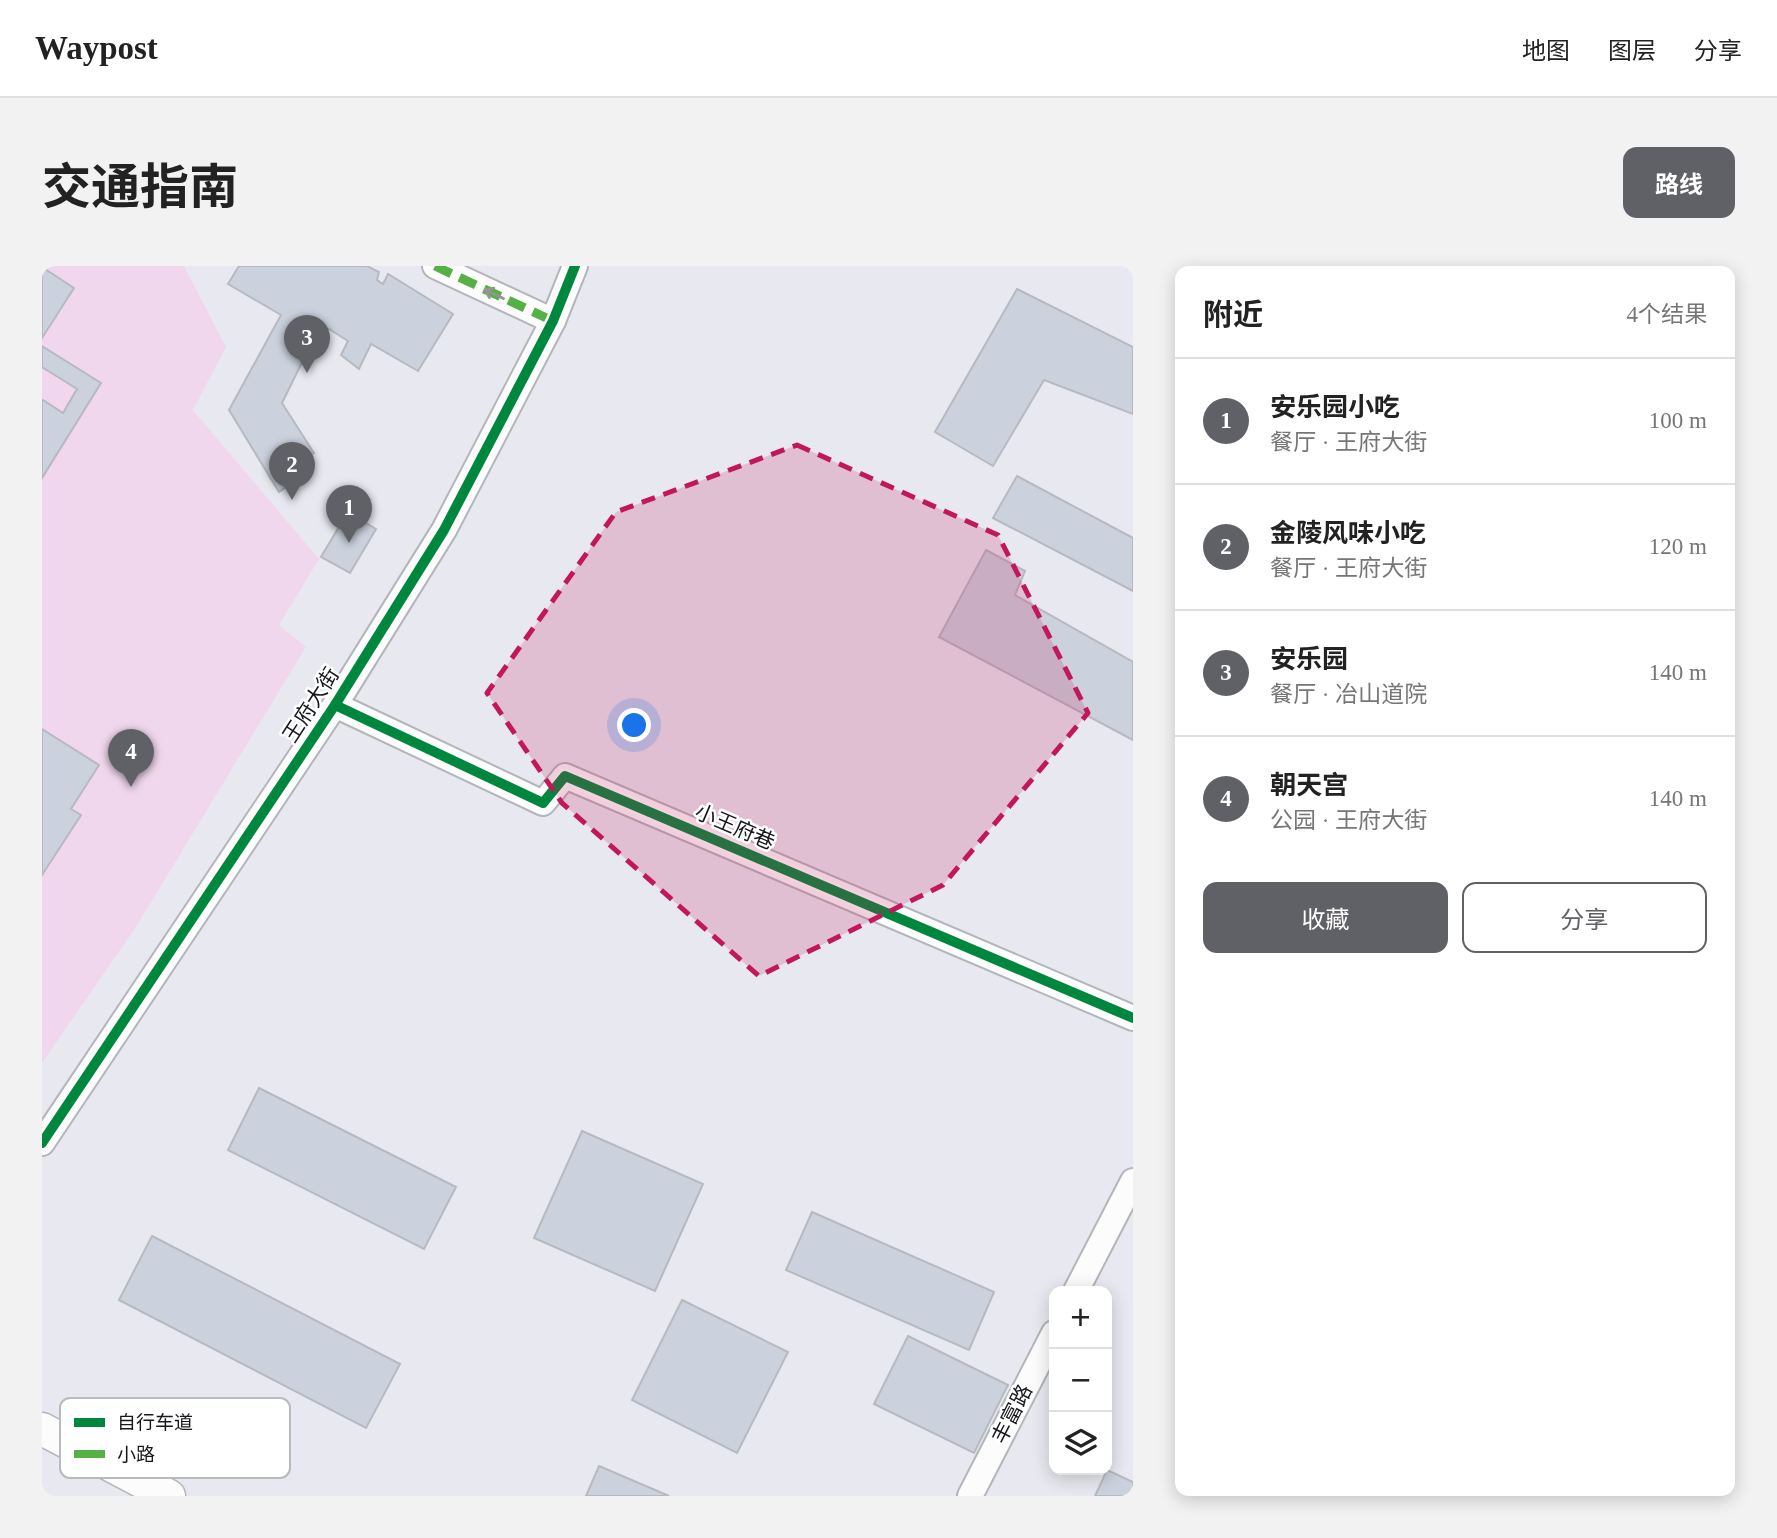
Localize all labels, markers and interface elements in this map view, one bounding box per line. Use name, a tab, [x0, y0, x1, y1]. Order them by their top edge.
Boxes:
text: Waypost	[35, 30, 158, 66]
text: 地图	[1522, 38, 1570, 64]
text: 图层	[1608, 38, 1656, 64]
text: 分享	[1694, 38, 1742, 64]
button: 路线	[1623, 147, 1735, 218]
text: 交通指南	[42, 160, 238, 215]
one-way arrow	[484, 286, 505, 300]
text: 附近	[1203, 298, 1263, 331]
text: 4个结果	[1627, 302, 1707, 327]
pin: 3	[284, 315, 330, 373]
text: 安乐园小吃	[1270, 393, 1400, 422]
text: 1	[1220, 408, 1232, 433]
text: 100 m	[1649, 408, 1707, 433]
text: 餐厅 · 王府大街	[1270, 430, 1427, 455]
pin: 2	[269, 442, 315, 500]
pin: 1	[326, 485, 372, 543]
text: 金陵风味小吃	[1270, 519, 1426, 548]
text: 2	[1220, 534, 1232, 559]
text: 120 m	[1649, 534, 1707, 559]
text: 餐厅 · 王府大街	[1270, 556, 1427, 581]
text: 安乐园	[1270, 645, 1348, 674]
text: 3	[1220, 660, 1232, 685]
text: 140 m	[1649, 660, 1707, 685]
street label: 王府大街	[278, 663, 344, 747]
text: 餐厅 · 冶山道院	[1270, 682, 1427, 707]
your location	[617, 708, 651, 742]
pin: 4	[108, 729, 154, 787]
text: 朝天宫	[1270, 771, 1348, 800]
text: 4	[1220, 786, 1232, 811]
text: 140 m	[1649, 786, 1707, 811]
street label: 小王府巷	[692, 800, 778, 854]
text: 公园 · 王府大街	[1270, 808, 1427, 833]
button: 收藏	[1203, 882, 1448, 953]
button: 分享	[1462, 882, 1707, 953]
map controls	[1049, 1286, 1112, 1475]
button: +	[1049, 1286, 1112, 1349]
button: −	[1049, 1349, 1112, 1412]
street label: 丰富路	[987, 1380, 1037, 1448]
legend	[60, 1398, 290, 1478]
text: 自行车道	[117, 1412, 193, 1433]
button: layers	[1049, 1412, 1112, 1475]
text: 小路	[117, 1444, 155, 1465]

